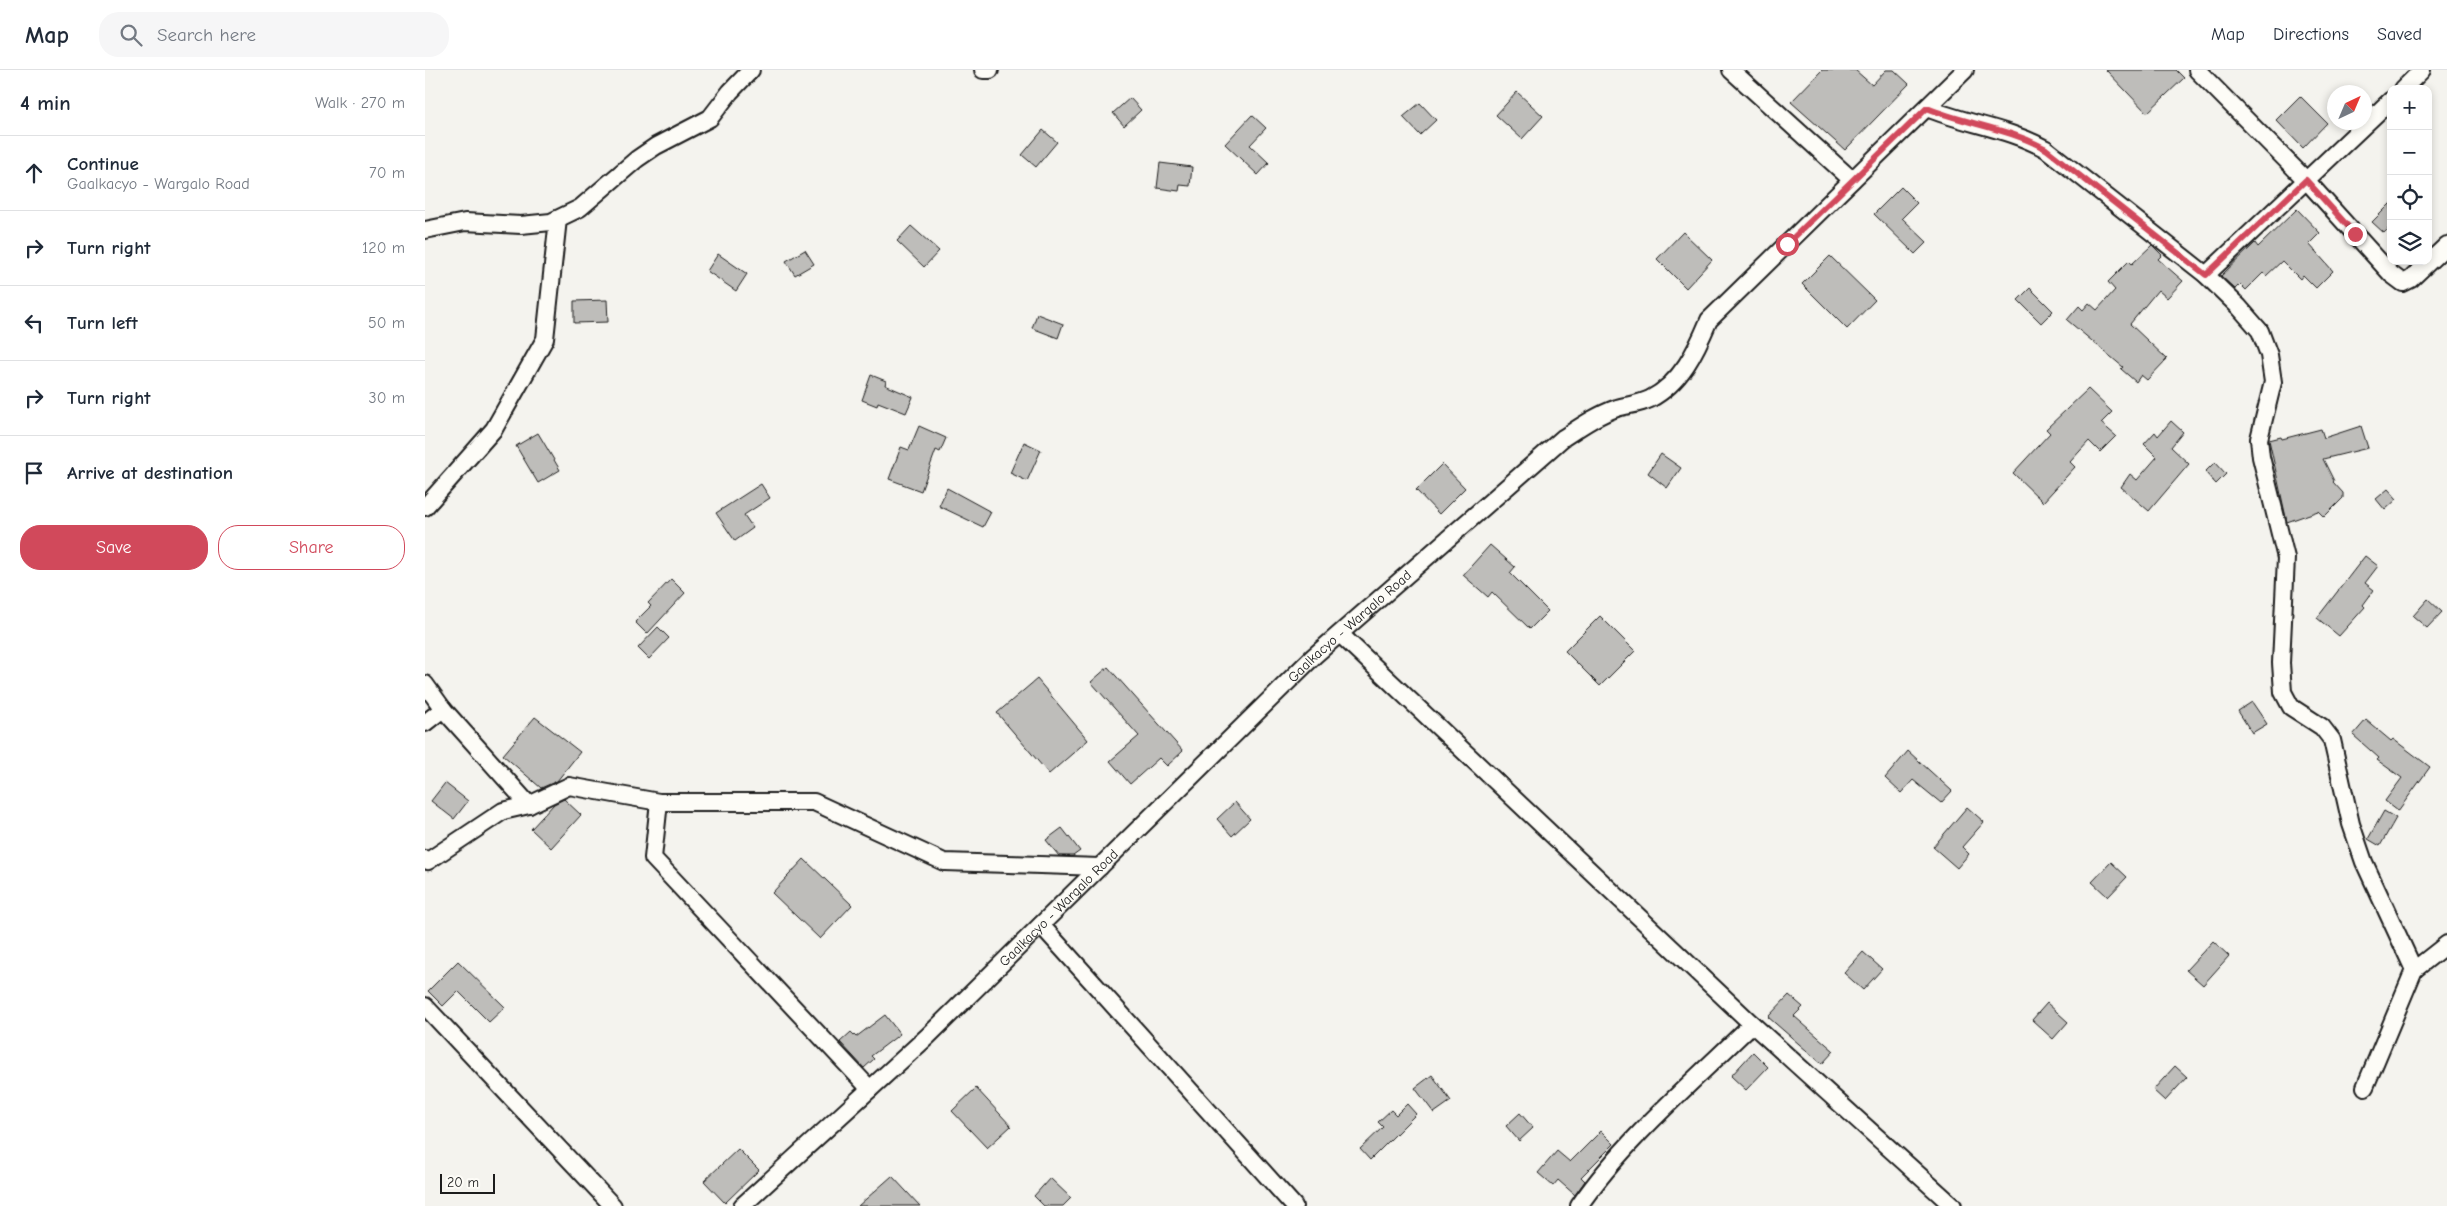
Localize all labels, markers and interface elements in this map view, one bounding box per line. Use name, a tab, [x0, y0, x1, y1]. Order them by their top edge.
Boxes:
search box	[99, 12, 449, 57]
text: Map	[25, 21, 69, 49]
icon: search	[117, 21, 145, 49]
text: Search here	[157, 24, 256, 46]
text: Map	[2211, 24, 2245, 45]
text: Directions	[2273, 24, 2349, 45]
text: Saved	[2377, 24, 2422, 45]
north arrow	[2327, 85, 2372, 130]
map controls	[2387, 85, 2432, 265]
button: +	[2387, 85, 2432, 130]
text: 4 min	[20, 91, 71, 115]
text: Walk · 270 m	[315, 94, 405, 112]
button: −	[2387, 130, 2432, 175]
text: Continue	[67, 153, 139, 175]
icon: ahead	[20, 159, 48, 187]
text: 70 m	[369, 164, 405, 182]
text: Gaalkacyo - Wargalo Road	[67, 175, 250, 193]
button: locate	[2387, 175, 2432, 220]
button: layers	[2387, 220, 2432, 265]
route end	[2344, 223, 2367, 246]
route start	[1776, 233, 1799, 256]
icon: right	[20, 234, 48, 262]
text: Turn right	[67, 237, 151, 259]
text: 120 m	[362, 239, 405, 257]
icon: left	[20, 309, 48, 337]
text: Turn left	[67, 312, 138, 334]
text: 50 m	[368, 314, 405, 332]
icon: right	[20, 384, 48, 412]
text: Turn right	[67, 387, 151, 409]
text: 30 m	[369, 389, 405, 407]
icon: arrive	[20, 459, 48, 487]
text: Arrive at destination	[67, 462, 233, 484]
button: Save	[20, 525, 208, 570]
button: Share	[218, 525, 405, 570]
street label: Gaalkacyo - Wargalo Road	[1284, 567, 1415, 686]
street label: Gaalkacyo - Wargalo Road	[996, 846, 1122, 970]
scale bar	[440, 1171, 495, 1194]
text: 20 m	[447, 1174, 479, 1191]

